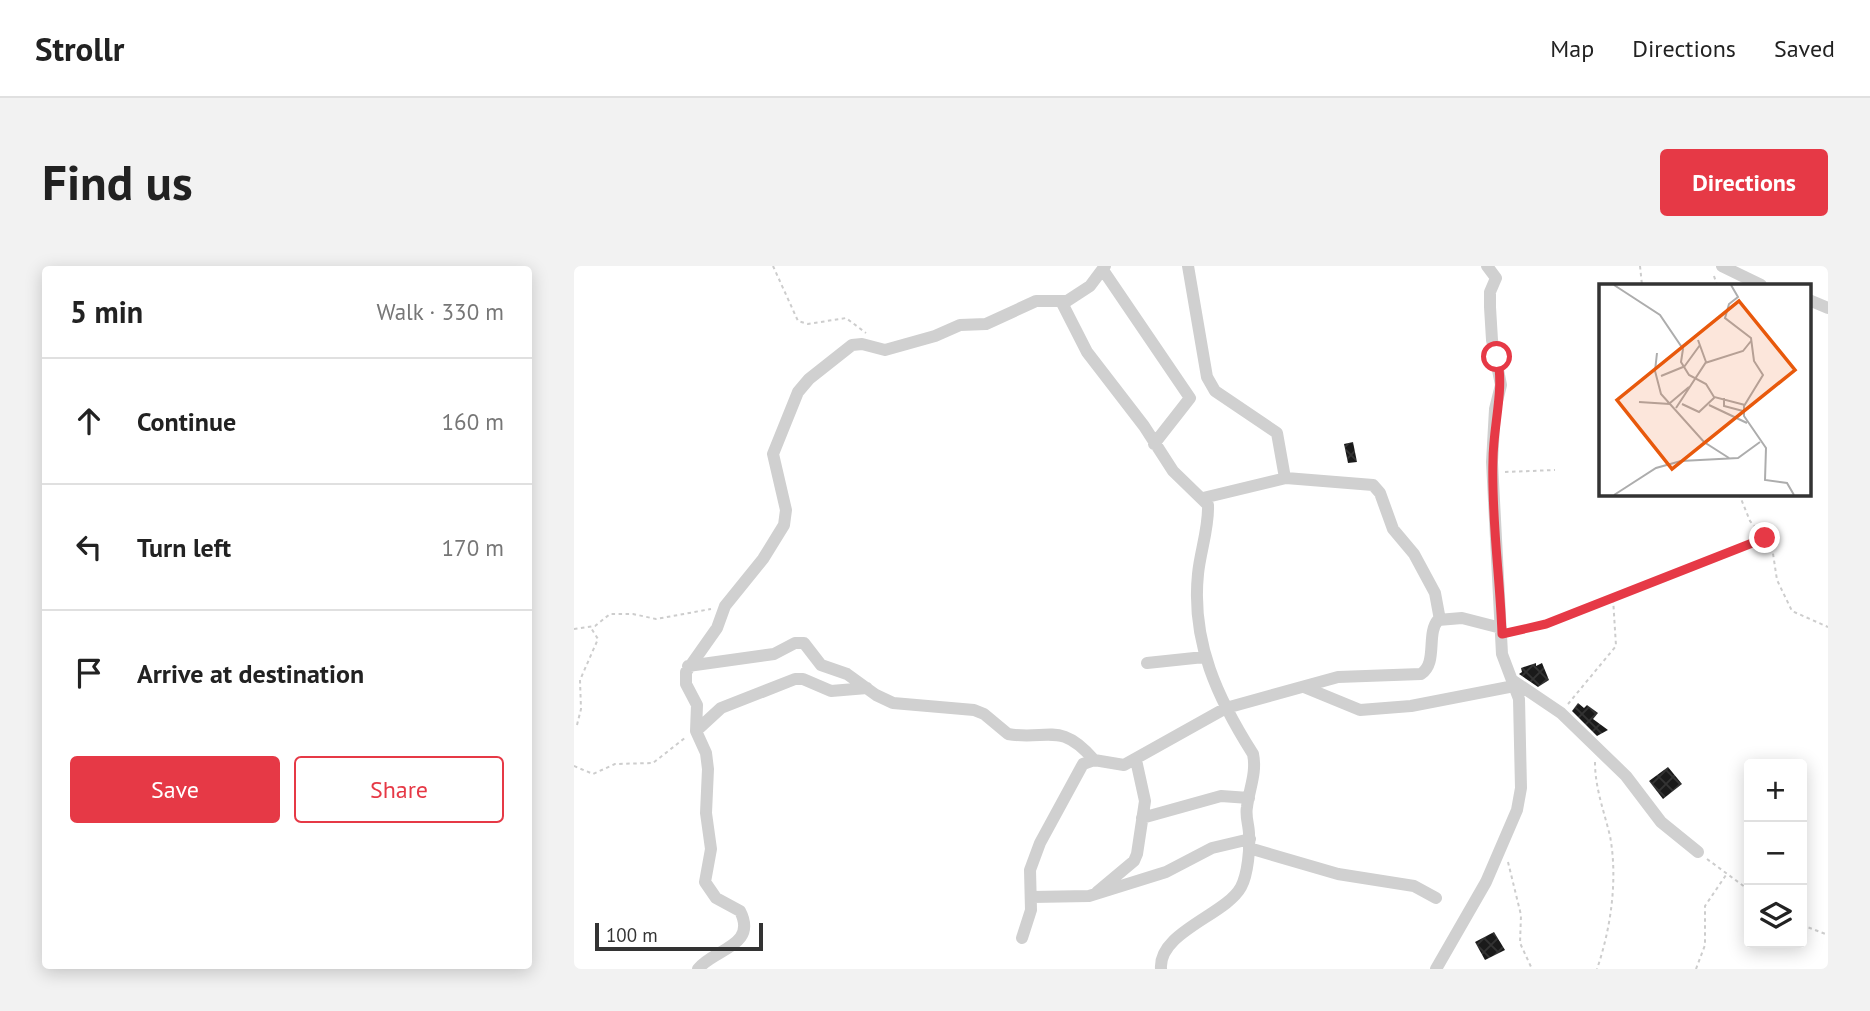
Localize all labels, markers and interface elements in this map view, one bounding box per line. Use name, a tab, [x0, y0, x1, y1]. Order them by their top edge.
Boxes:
text: Strollr	[35, 27, 124, 70]
text: Map	[1550, 33, 1594, 64]
text: Directions	[1632, 33, 1736, 64]
text: Saved	[1774, 33, 1835, 64]
button: Directions	[1660, 149, 1828, 216]
text: Find us	[42, 150, 193, 214]
inset map	[1599, 284, 1811, 495]
text: 5 min	[70, 292, 143, 331]
text: Walk · 330 m	[377, 297, 504, 326]
route start	[1481, 341, 1512, 372]
icon: ahead	[70, 402, 108, 440]
text: Continue	[137, 405, 236, 438]
text: 160 m	[442, 407, 504, 436]
route end	[1749, 522, 1780, 553]
icon: left	[70, 528, 108, 566]
text: Turn left	[137, 531, 231, 564]
text: 170 m	[442, 533, 504, 562]
icon: arrive	[70, 654, 108, 692]
text: Arrive at destination	[137, 657, 364, 690]
button: Save	[70, 756, 280, 823]
button: Share	[294, 756, 504, 823]
map controls	[1744, 759, 1807, 948]
button: +	[1744, 759, 1807, 822]
button: −	[1744, 822, 1807, 885]
button: layers	[1744, 885, 1807, 948]
scale bar	[595, 920, 763, 952]
text: 100 m	[606, 923, 658, 947]

